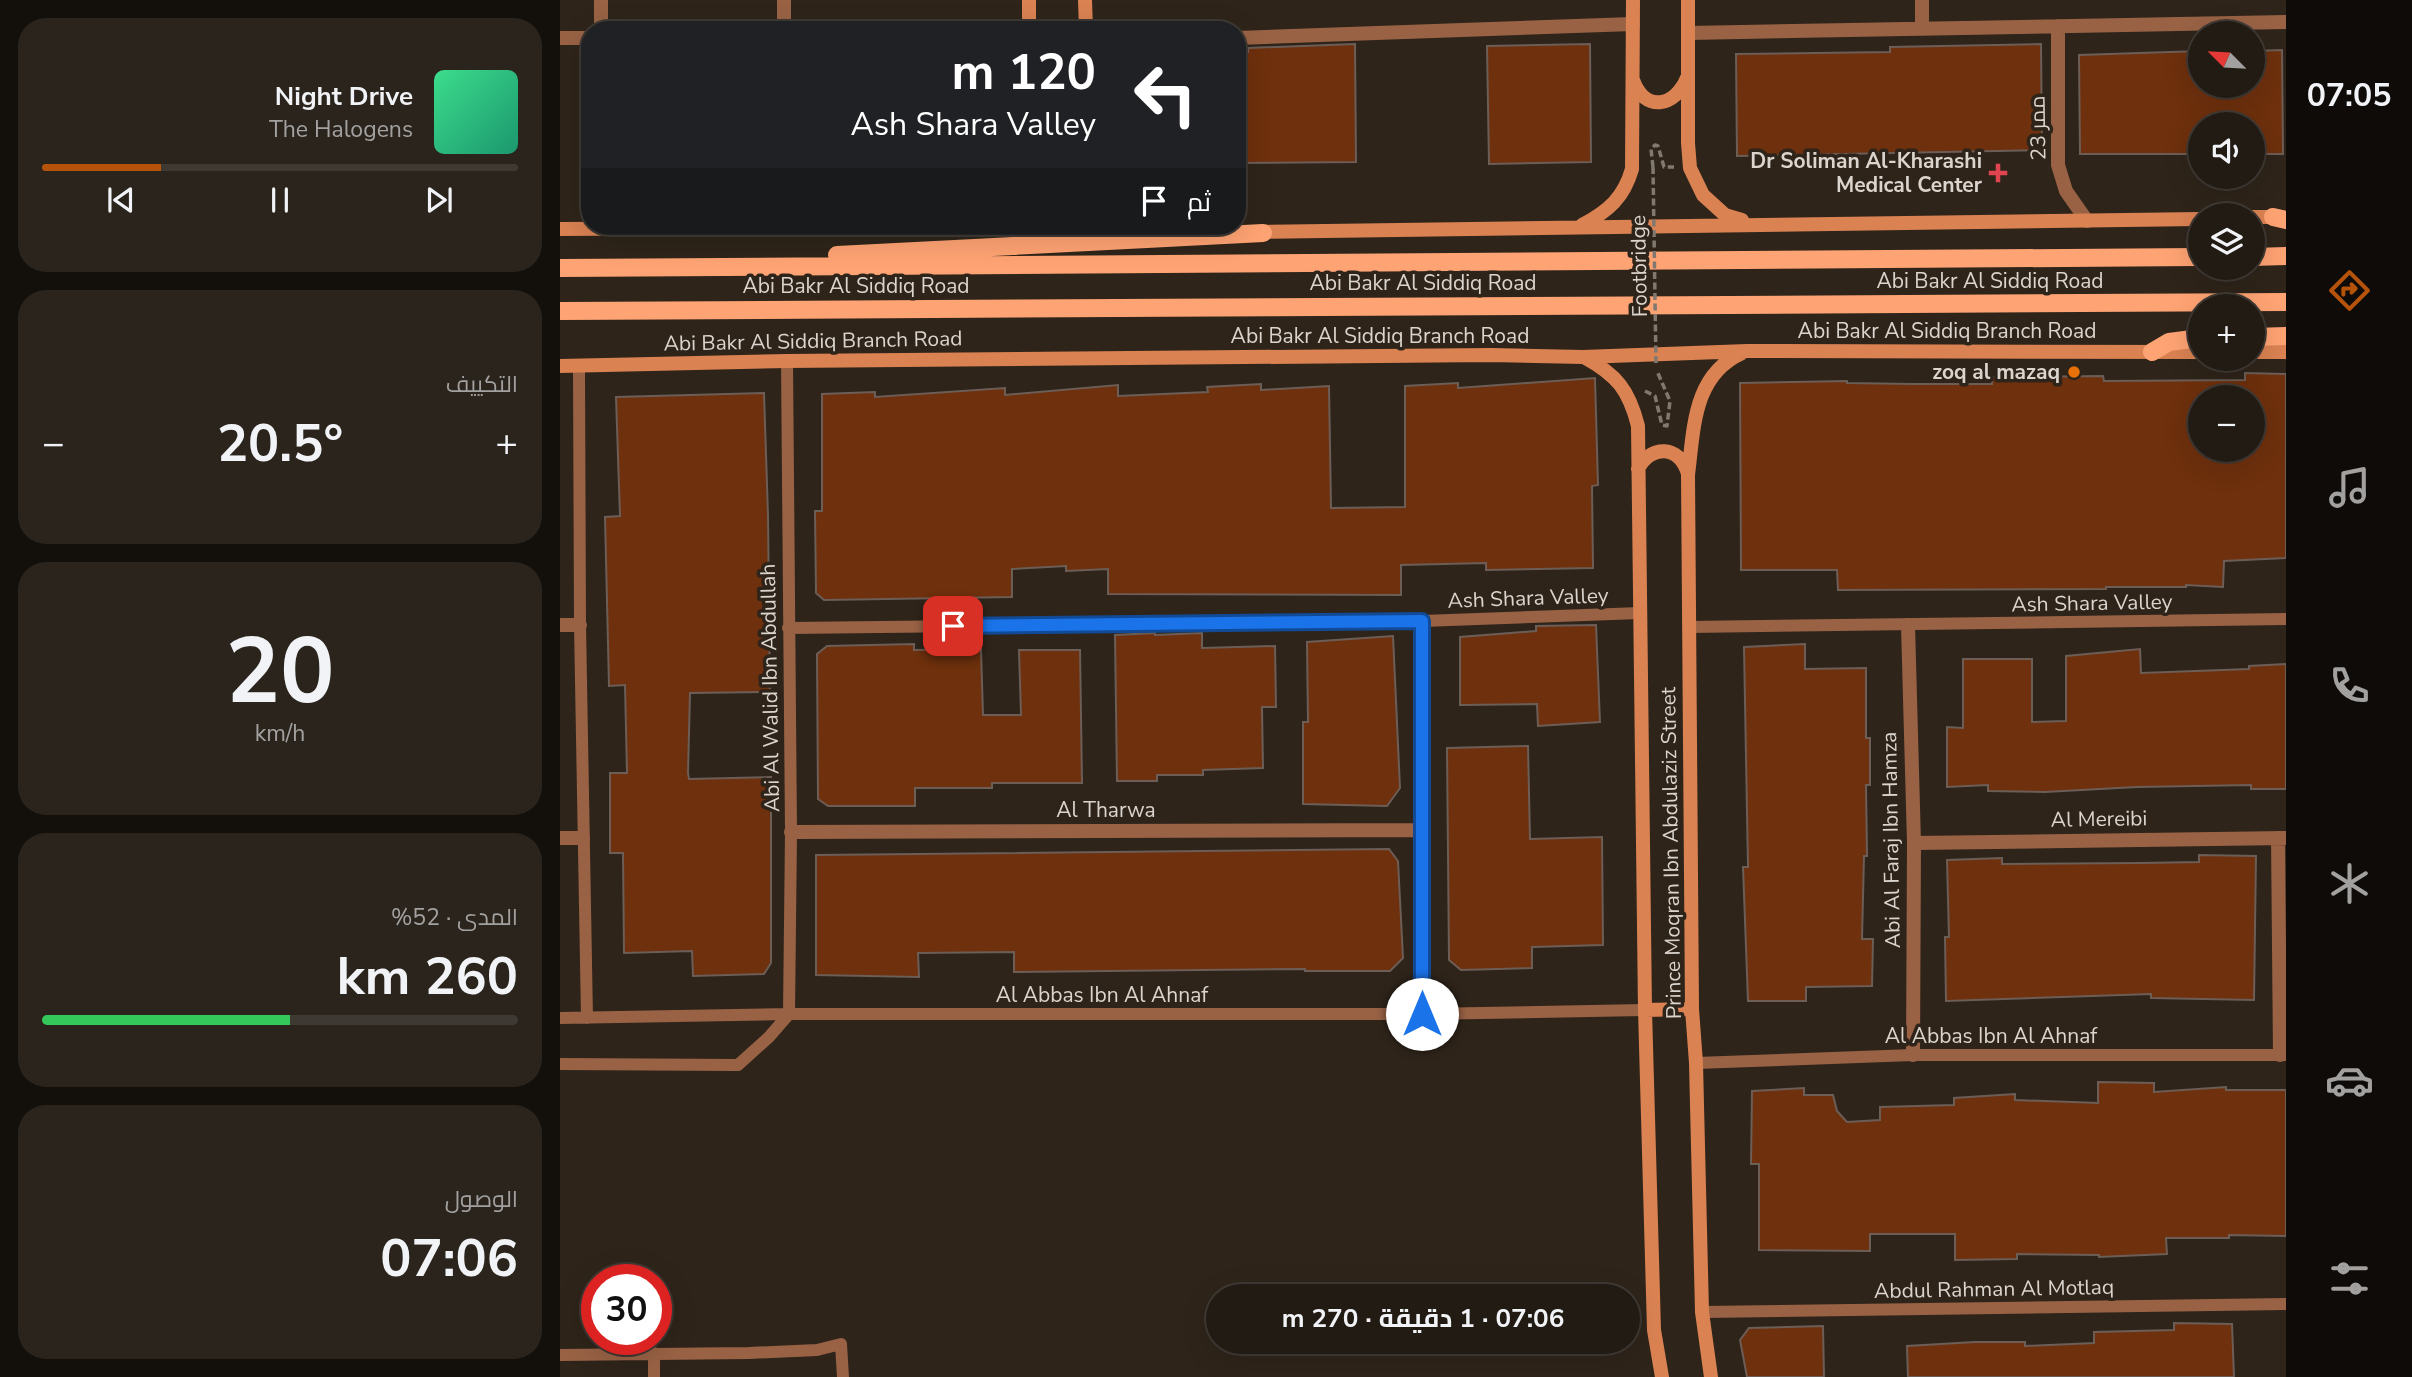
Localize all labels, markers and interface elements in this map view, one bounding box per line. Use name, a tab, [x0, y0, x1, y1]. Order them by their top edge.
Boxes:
north arrow	[2188, 21, 2264, 98]
map controls	[2188, 21, 2265, 462]
text: 120 m	[952, 39, 1096, 106]
icon: left	[1120, 49, 1211, 140]
text: 07:05	[2307, 74, 2391, 117]
text: Night Drive	[275, 79, 413, 114]
street label: ممر 23	[2023, 95, 2053, 161]
text: Ash Shara Valley	[851, 103, 1096, 146]
button: sound	[2188, 112, 2265, 189]
text: The Halogens	[269, 114, 413, 145]
place label: Dr Soliman Al-Kharashi Medical Center	[1750, 147, 1983, 199]
marker: Dr Soliman Al-Kharashi Medical Center	[1988, 163, 2008, 183]
icon: previous	[102, 181, 140, 219]
icon: pause	[261, 181, 299, 219]
icon: next	[420, 181, 458, 219]
icon: arrive	[1135, 182, 1173, 220]
text: ثم	[1187, 185, 1211, 220]
button: layers	[2188, 203, 2265, 280]
street label: Footbridge	[1624, 215, 1654, 317]
icon: directions	[2325, 266, 2374, 315]
street label: Abi Bakr Al Siddiq Road	[1876, 267, 2104, 295]
street label: Abi Bakr Al Siddiq Road	[1309, 269, 1537, 297]
street label: Abi Bakr Al Siddiq Road	[742, 272, 970, 300]
button: +	[2188, 294, 2265, 371]
street label: Abi Bakr Al Siddiq Branch Road	[1798, 317, 2096, 345]
street label: Abi Bakr Al Siddiq Branch Road	[1231, 322, 1529, 350]
street label: Abi Bakr Al Siddiq Branch Road	[663, 324, 963, 358]
place label: zoq al mazaq	[1932, 358, 2060, 386]
marker: zoq al mazaq	[2066, 364, 2082, 380]
text: التكييف	[446, 369, 518, 400]
button: −	[2188, 385, 2265, 462]
text: 20.5°	[217, 408, 343, 479]
text: −	[42, 418, 65, 469]
text: +	[495, 418, 518, 469]
icon: music	[2325, 463, 2374, 512]
street label: Abi Al Walid Ibn Abdullah	[754, 564, 786, 812]
street label: Ash Shara Valley	[1447, 581, 1609, 615]
street label: Ash Shara Valley	[2011, 588, 2173, 618]
pin	[923, 596, 983, 656]
icon: arrive	[934, 607, 972, 645]
text: 20	[225, 610, 335, 734]
icon: phone	[2325, 661, 2374, 710]
street label: Prince Moqran Ibn Abdulaziz Street	[1654, 686, 1688, 1019]
text: km/h	[255, 718, 305, 749]
street label: Abi Al Faraj Ibn Hamza	[1875, 731, 1907, 949]
street label: Al Tharwa	[1056, 796, 1156, 824]
street label: Al Mereibi	[2050, 804, 2148, 834]
icon: climate	[2325, 859, 2374, 908]
text: المدى · 52%	[391, 902, 518, 933]
text: 260 km	[337, 941, 518, 1012]
position arrow	[1385, 977, 1459, 1051]
street label: Al Abbas Ibn Al Ahnaf	[996, 981, 1209, 1009]
street label: Al Abbas Ibn Al Ahnaf	[1885, 1022, 2098, 1050]
icon: car	[2325, 1056, 2374, 1105]
text: الوصول	[445, 1184, 518, 1215]
text: 07:06	[380, 1223, 518, 1294]
icon: filters	[2325, 1254, 2374, 1303]
speed limit sign: 30	[581, 1264, 672, 1355]
street label: Abdul Rahman Al Motlaq	[1874, 1273, 2114, 1305]
text: 07:06 · 1 دقيقة · 270 m	[1282, 1301, 1564, 1336]

